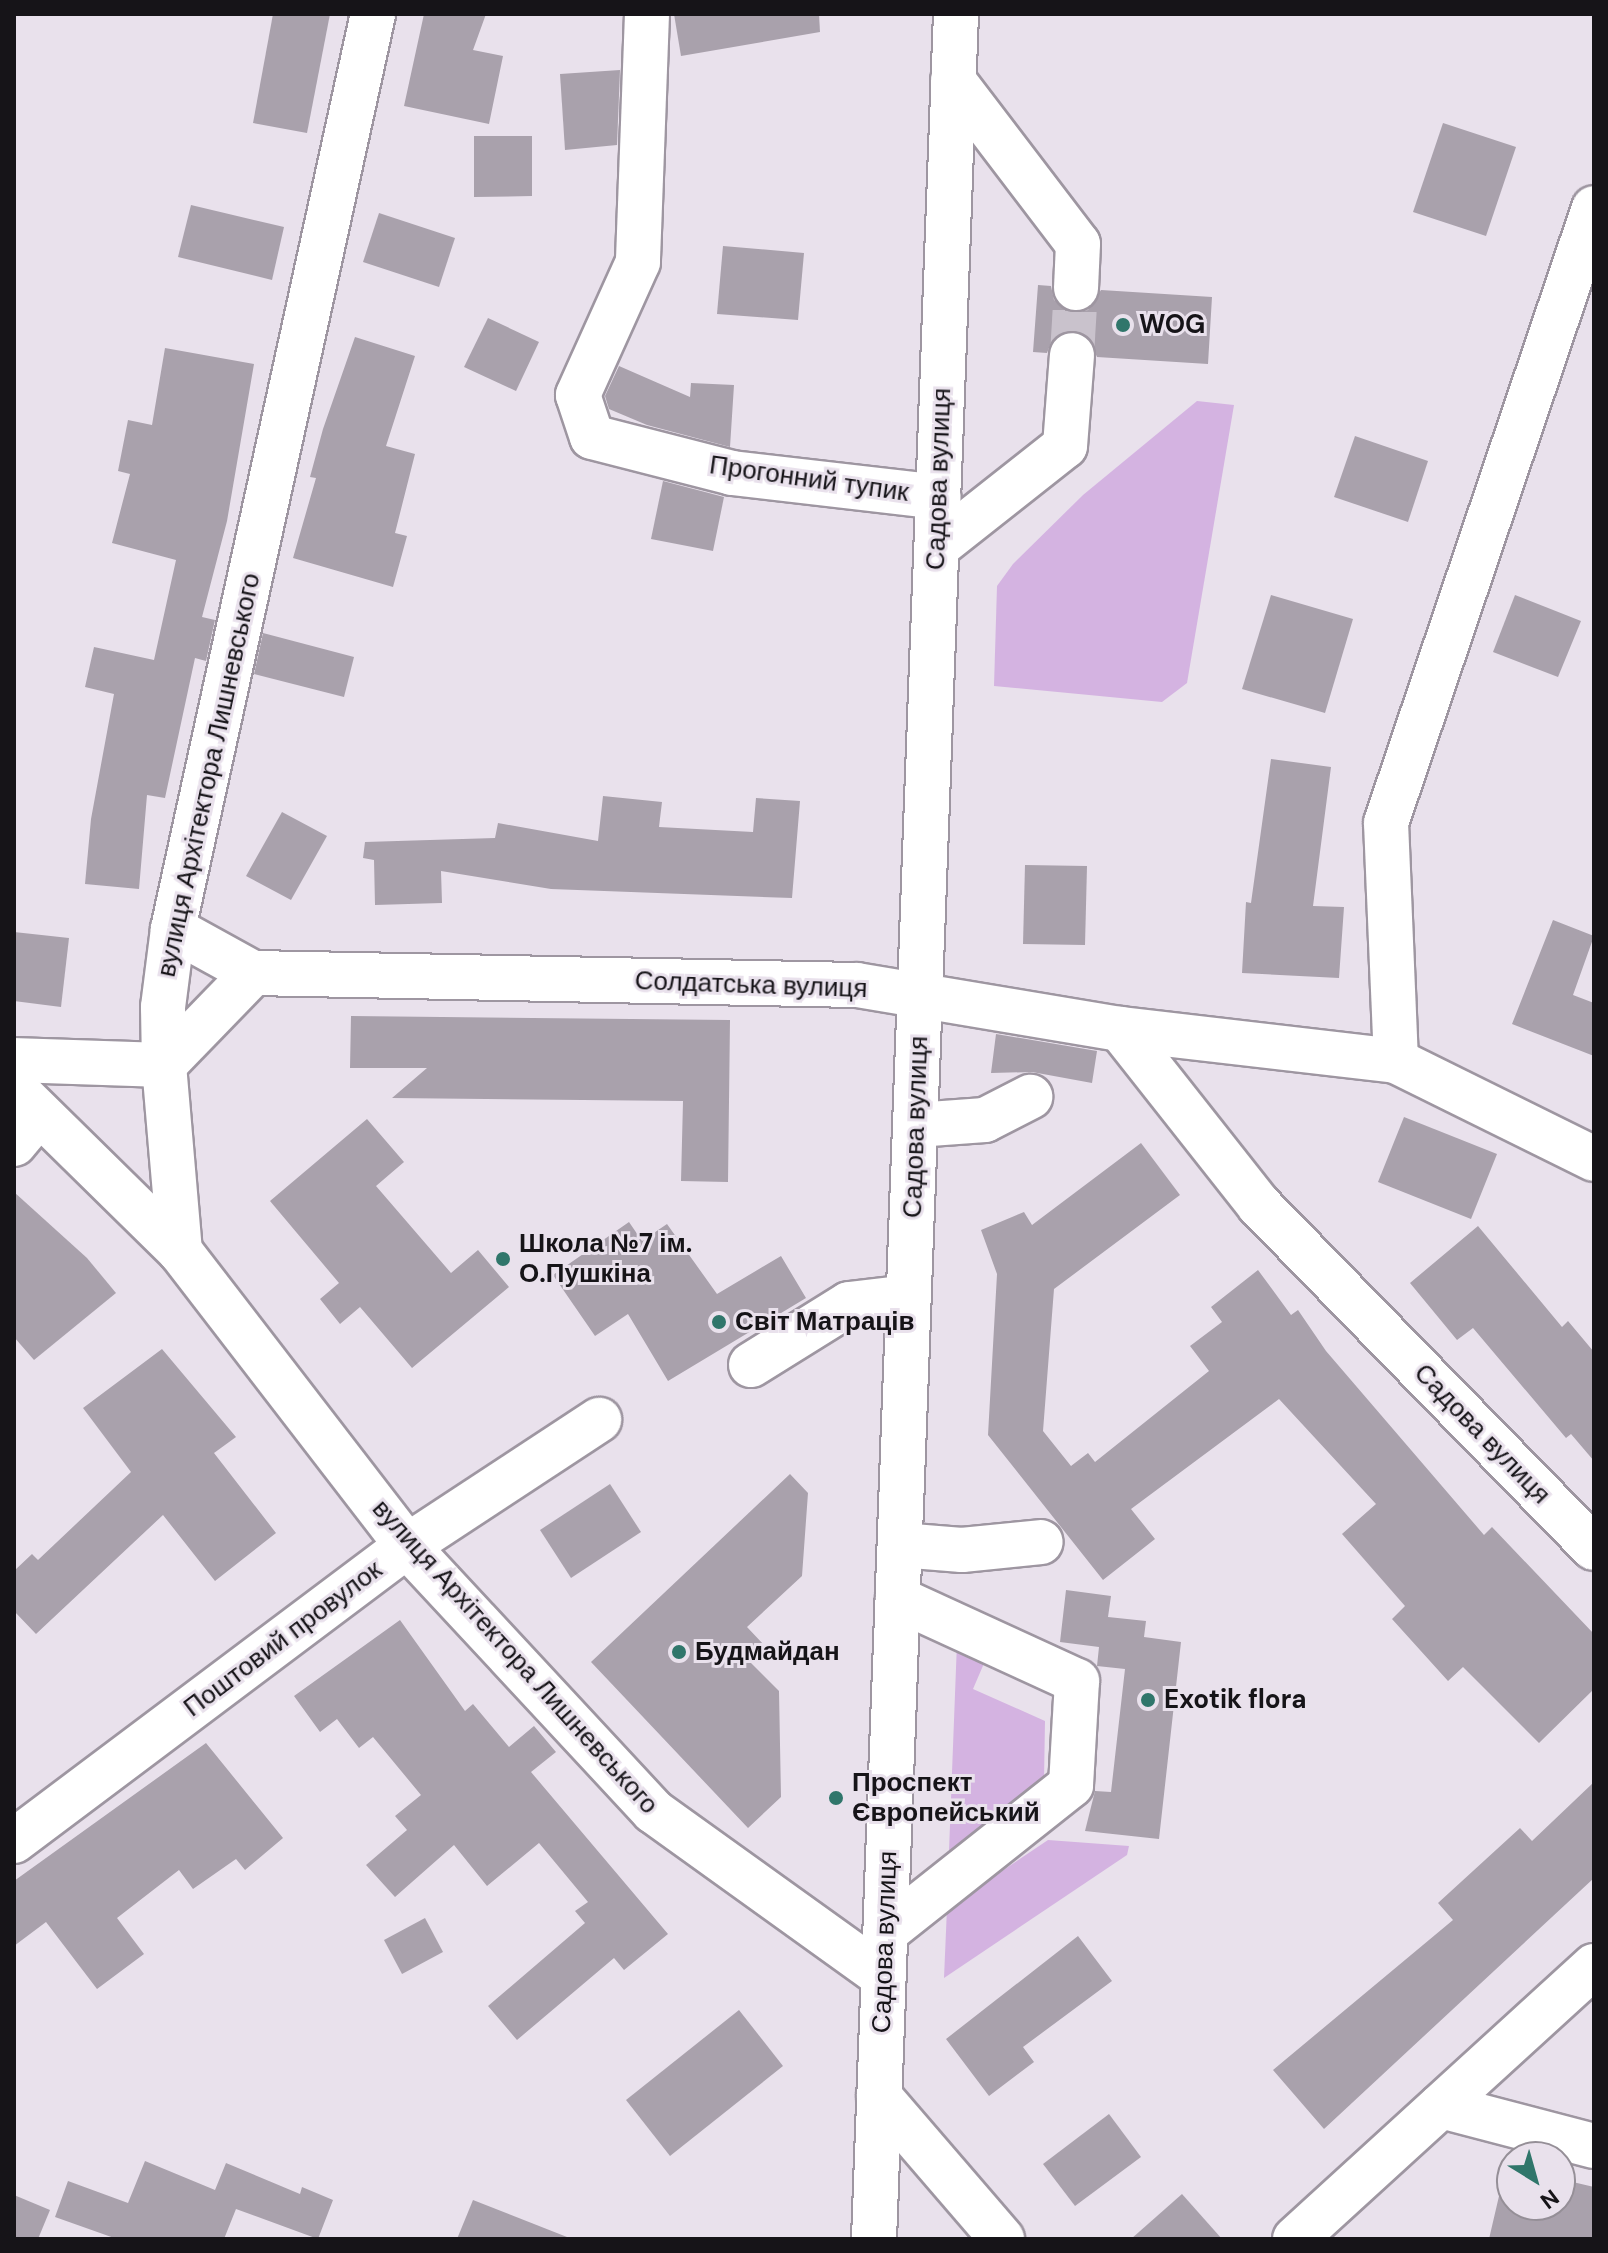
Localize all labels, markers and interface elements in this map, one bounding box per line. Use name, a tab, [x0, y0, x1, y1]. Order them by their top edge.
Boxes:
place label: WOG	[1139, 309, 1205, 341]
marker: WOG	[1114, 316, 1132, 334]
street label: Садова вулиця	[920, 387, 958, 571]
street label: Прогонний тупик	[707, 450, 911, 508]
street label: вулиця Архітектора Лишневського	[151, 570, 267, 980]
street label: Солдатська вулиця	[634, 965, 868, 1005]
street label: Садова вулиця	[897, 1035, 935, 1219]
place label: Школа №7 ім. О.Пушкіна	[519, 1228, 692, 1290]
marker: Школа №7 ім. О.Пушкіна	[494, 1250, 512, 1268]
place label: Світ Матраців	[735, 1306, 915, 1338]
marker: Світ Матраців	[710, 1313, 728, 1331]
street label: Садова вулиця	[1407, 1358, 1557, 1510]
street label: вулиця Архітектора Лишневського	[366, 1493, 664, 1821]
street label: Поштовий провулок	[178, 1554, 388, 1724]
place label: Будмайдан	[695, 1636, 840, 1668]
marker: Будмайдан	[670, 1643, 688, 1661]
place label: Exotik flora	[1164, 1684, 1306, 1716]
marker: Exotik flora	[1139, 1691, 1157, 1709]
place label: Проспект Європейський	[852, 1767, 1040, 1828]
marker: Проспект Європейський	[827, 1789, 845, 1807]
street label: Садова вулиця	[866, 1850, 904, 2034]
north arrow	[1496, 2141, 1576, 2221]
text: N	[1534, 2183, 1565, 2215]

